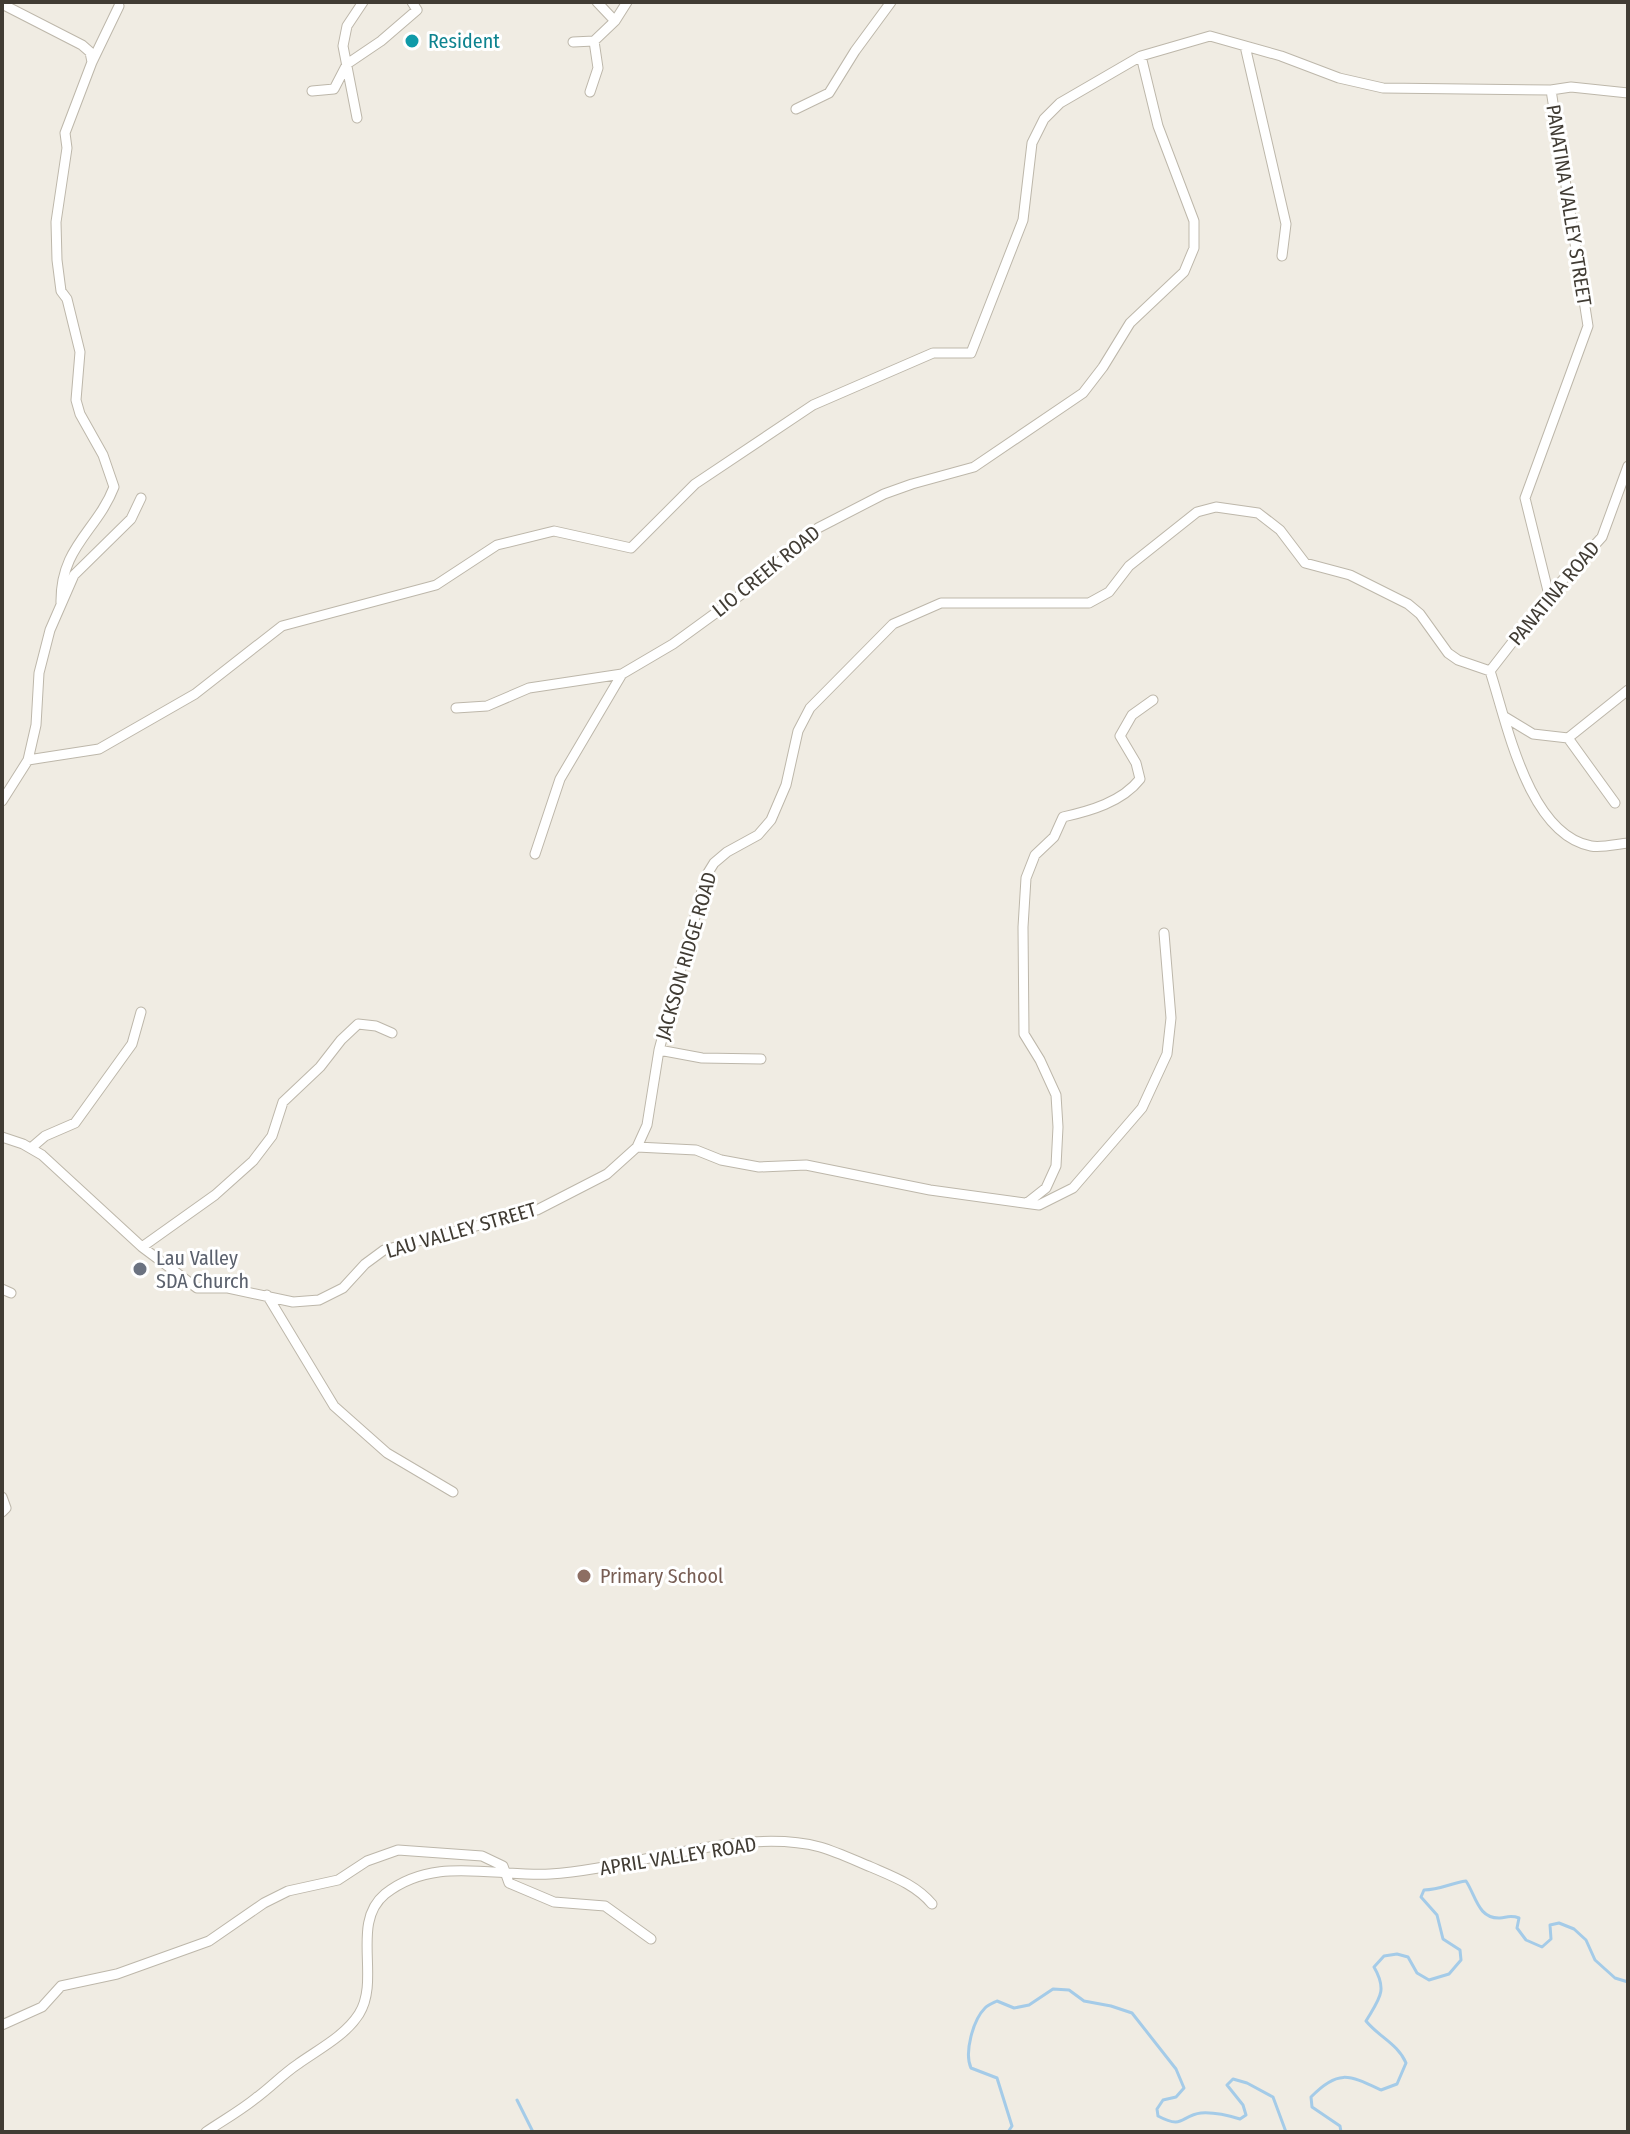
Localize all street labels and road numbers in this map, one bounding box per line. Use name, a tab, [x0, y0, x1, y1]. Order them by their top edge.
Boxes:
street label: PANATINA VALLEY STREET	[1541, 103, 1597, 308]
street label: LIO CREEK ROAD	[707, 520, 825, 622]
street label: PANATINA ROAD	[1503, 536, 1605, 650]
street label: JACKSON RIDGE ROAD	[650, 869, 722, 1043]
street label: LAU VALLEY STREET	[383, 1197, 540, 1263]
street label: APRIL VALLEY ROAD	[598, 1832, 758, 1880]

